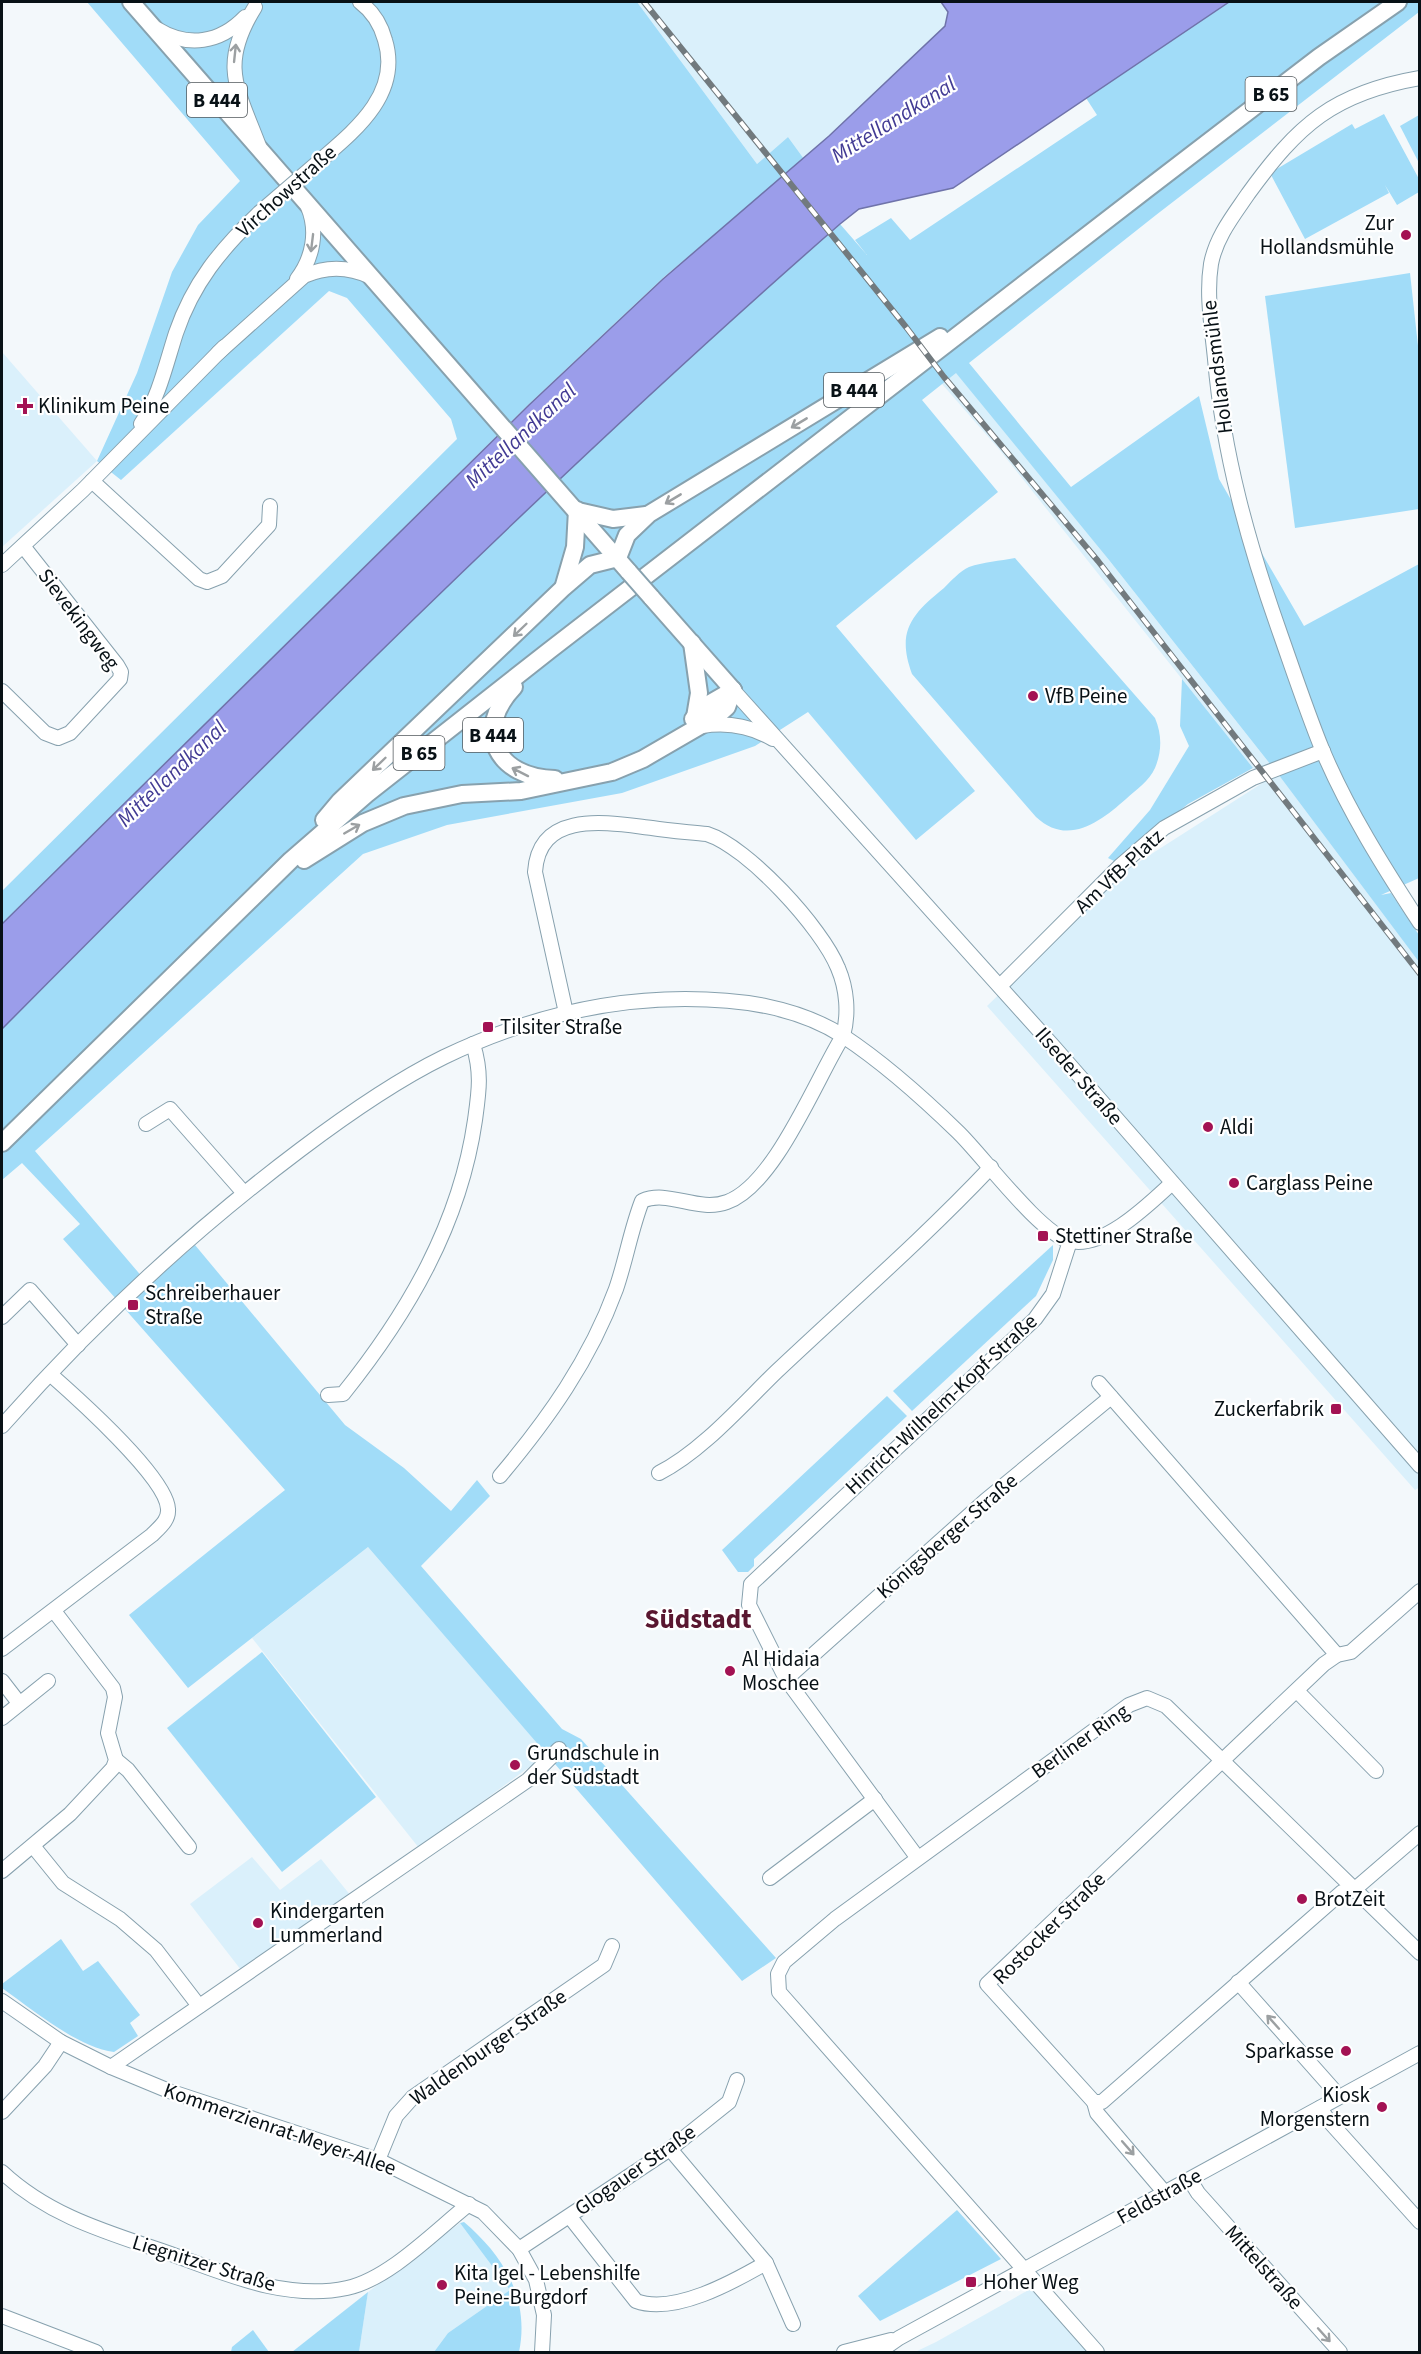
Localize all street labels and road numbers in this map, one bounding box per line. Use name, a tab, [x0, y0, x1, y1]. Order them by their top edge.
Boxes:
road number: B 65	[1246, 77, 1296, 111]
road number: B 444	[187, 83, 247, 117]
street label: Virchowstraße	[229, 138, 343, 244]
street label: Hollandsmühle	[1194, 299, 1240, 435]
road number: B 444	[824, 373, 884, 407]
street label: Sievekingweg	[31, 562, 127, 676]
road number: B 444	[463, 718, 523, 752]
road number: B 65	[394, 736, 444, 770]
street label: Am VfB-Platz	[1068, 822, 1170, 920]
street label: Ilseder Straße	[1028, 1020, 1130, 1132]
street label: Hinrich-Wilhelm-Kopf-Straße	[838, 1307, 1044, 1501]
street label: Königsberger Straße	[870, 1466, 1024, 1606]
street label: Berliner Ring	[1025, 1696, 1135, 1786]
street label: Rostocker Straße	[986, 1865, 1112, 1991]
street label: Waldenburger Straße	[403, 1981, 573, 2113]
street label: Kommerzienrat-Meyer-Allee	[160, 2075, 400, 2183]
street label: Glogauer Straße	[568, 2117, 702, 2223]
street label: Feldstraße	[1111, 2160, 1207, 2232]
street label: Mittelstraße	[1218, 2218, 1310, 2316]
street label: Liegnitzer Straße	[129, 2227, 279, 2299]

